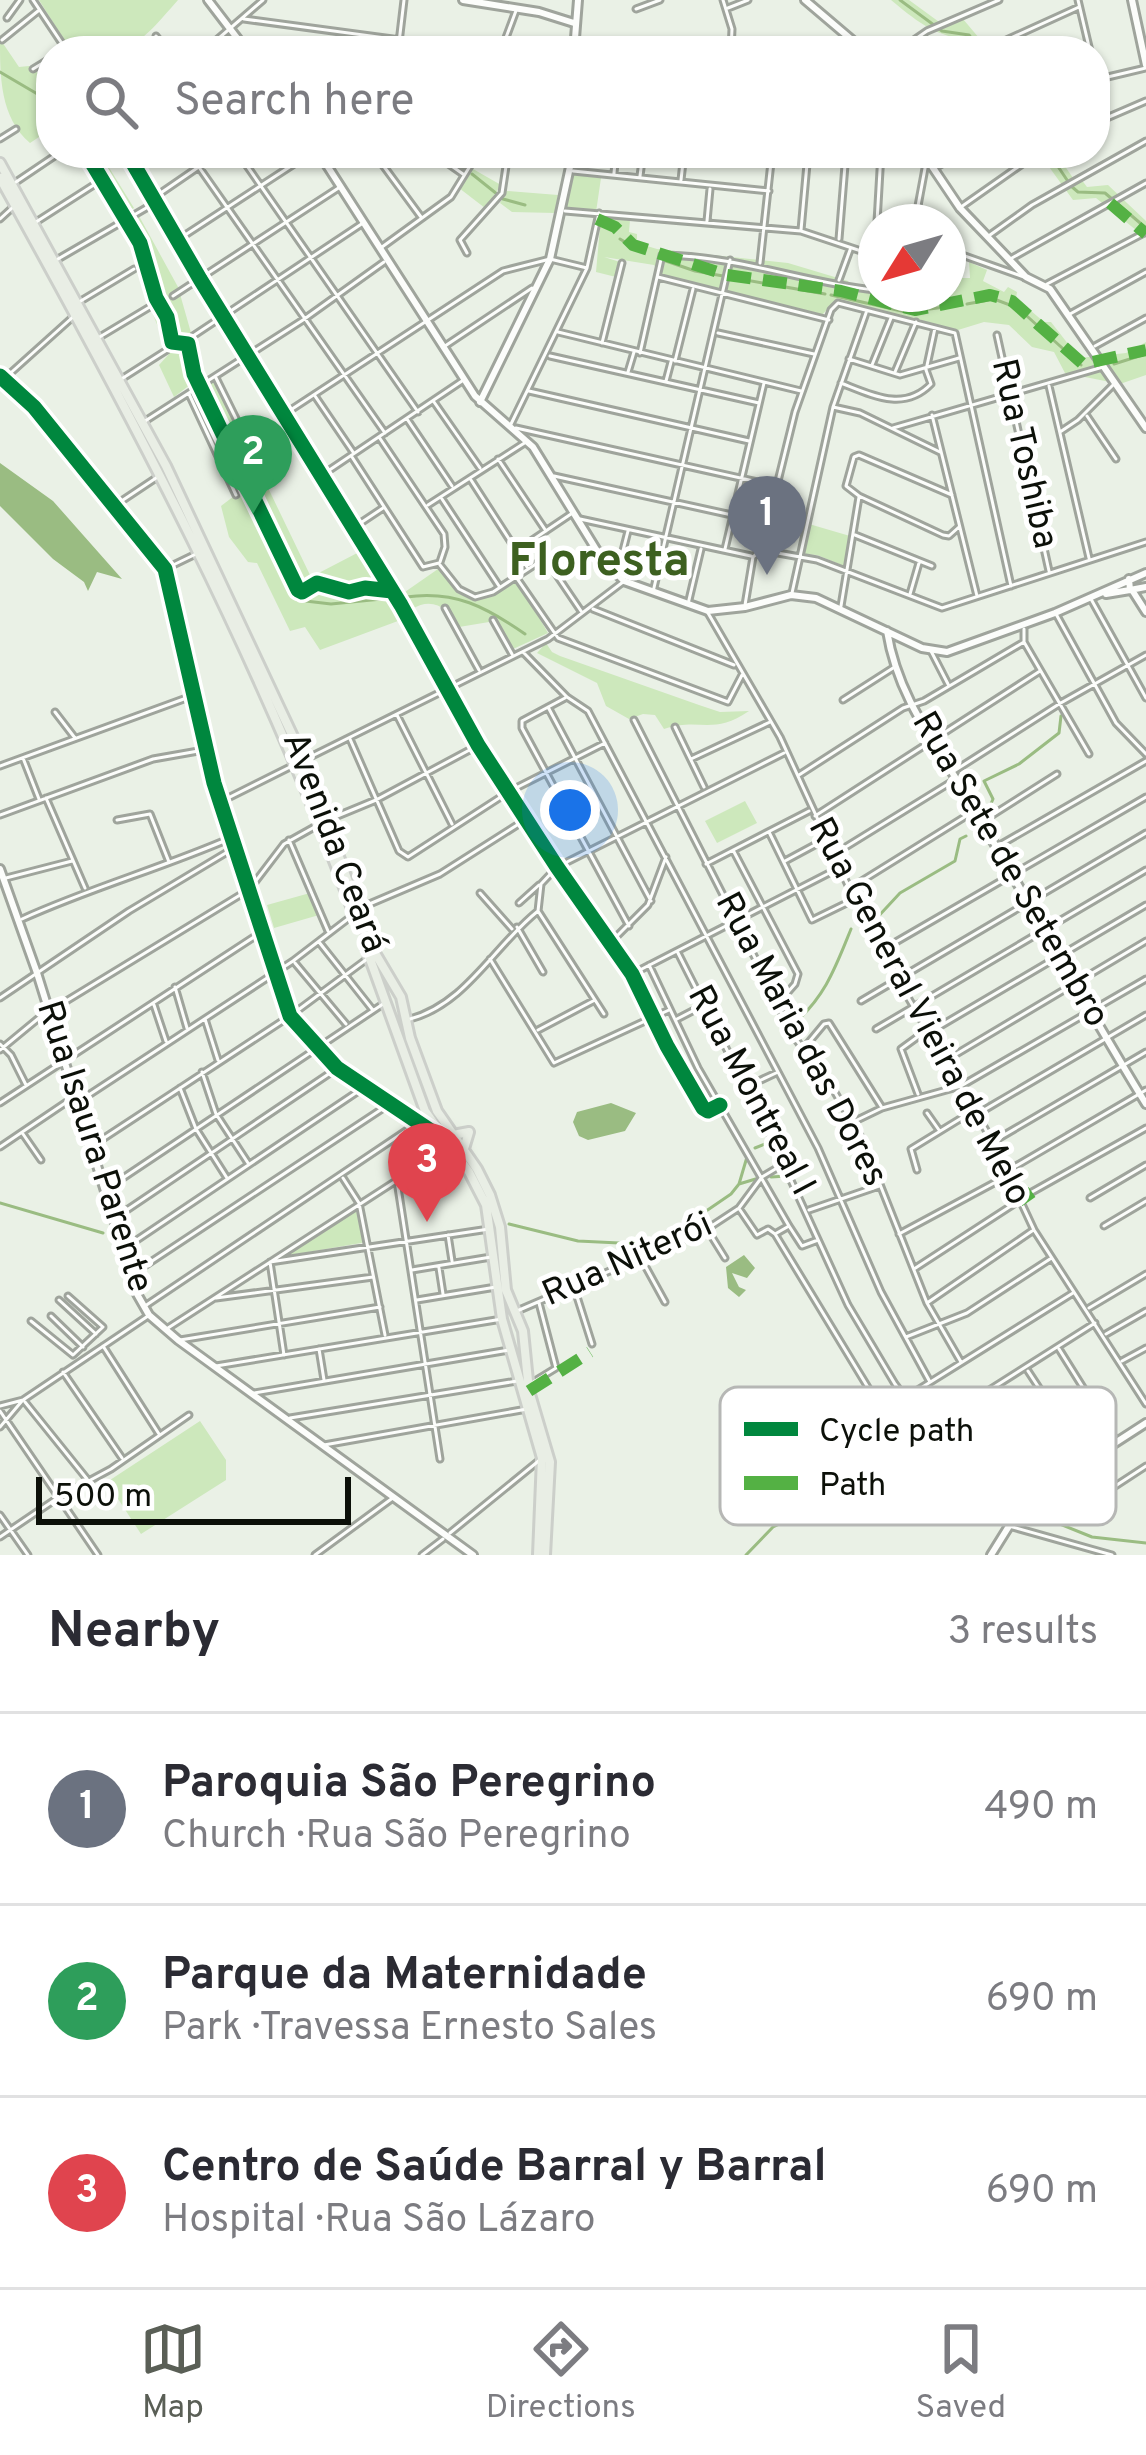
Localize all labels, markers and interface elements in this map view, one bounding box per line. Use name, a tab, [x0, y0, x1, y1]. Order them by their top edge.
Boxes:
search box	[36, 36, 1110, 168]
icon: search	[78, 69, 144, 135]
text: Search here	[174, 74, 414, 131]
north arrow	[858, 204, 966, 312]
street label: Rua Toshiba	[979, 355, 1067, 553]
pin: 2	[214, 415, 292, 514]
pin: 1	[728, 476, 806, 575]
district label: Floresta	[508, 533, 690, 593]
street label: Rua Sete de Setembro	[900, 704, 1118, 1036]
street label: Avenida Ceará	[270, 726, 396, 960]
your location	[540, 780, 600, 840]
street label: Rua General Vieira de Melo	[796, 810, 1040, 1214]
street label: Rua Maria das Dores	[703, 885, 897, 1195]
street label: Rua Montreal I	[675, 978, 825, 1204]
street label: Rua Isaura Parente	[24, 995, 162, 1299]
pin: 3	[388, 1123, 466, 1222]
street label: Rua Niterói	[536, 1203, 720, 1319]
legend	[720, 1387, 1116, 1525]
text: Cycle path	[819, 1412, 974, 1454]
text: Path	[819, 1466, 886, 1508]
scale bar	[36, 1471, 351, 1524]
text: 500 m	[54, 1477, 152, 1519]
text: Nearby	[48, 1601, 220, 1666]
text: 3 results	[948, 1609, 1098, 1658]
text: Paroquia São Peregrino	[162, 1756, 656, 1813]
text: 1	[79, 1784, 95, 1833]
text: 490 m	[984, 1784, 1098, 1833]
text: Church · Rua São Peregrino	[162, 1813, 631, 1862]
text: Parque da Maternidade	[162, 1948, 647, 2005]
text: 2	[75, 1976, 99, 2025]
text: 690 m	[986, 1976, 1098, 2025]
text: Park · Travessa Ernesto Sales	[162, 2005, 657, 2054]
text: Centro de Saúde Barral y Barral	[162, 2140, 827, 2197]
text: 3	[75, 2168, 99, 2217]
text: 690 m	[986, 2168, 1098, 2217]
text: Hospital · Rua São Lázaro	[162, 2197, 595, 2246]
tab: Map	[140, 2316, 206, 2430]
tab: Directions	[486, 2316, 636, 2430]
tab: Saved	[915, 2316, 1006, 2430]

